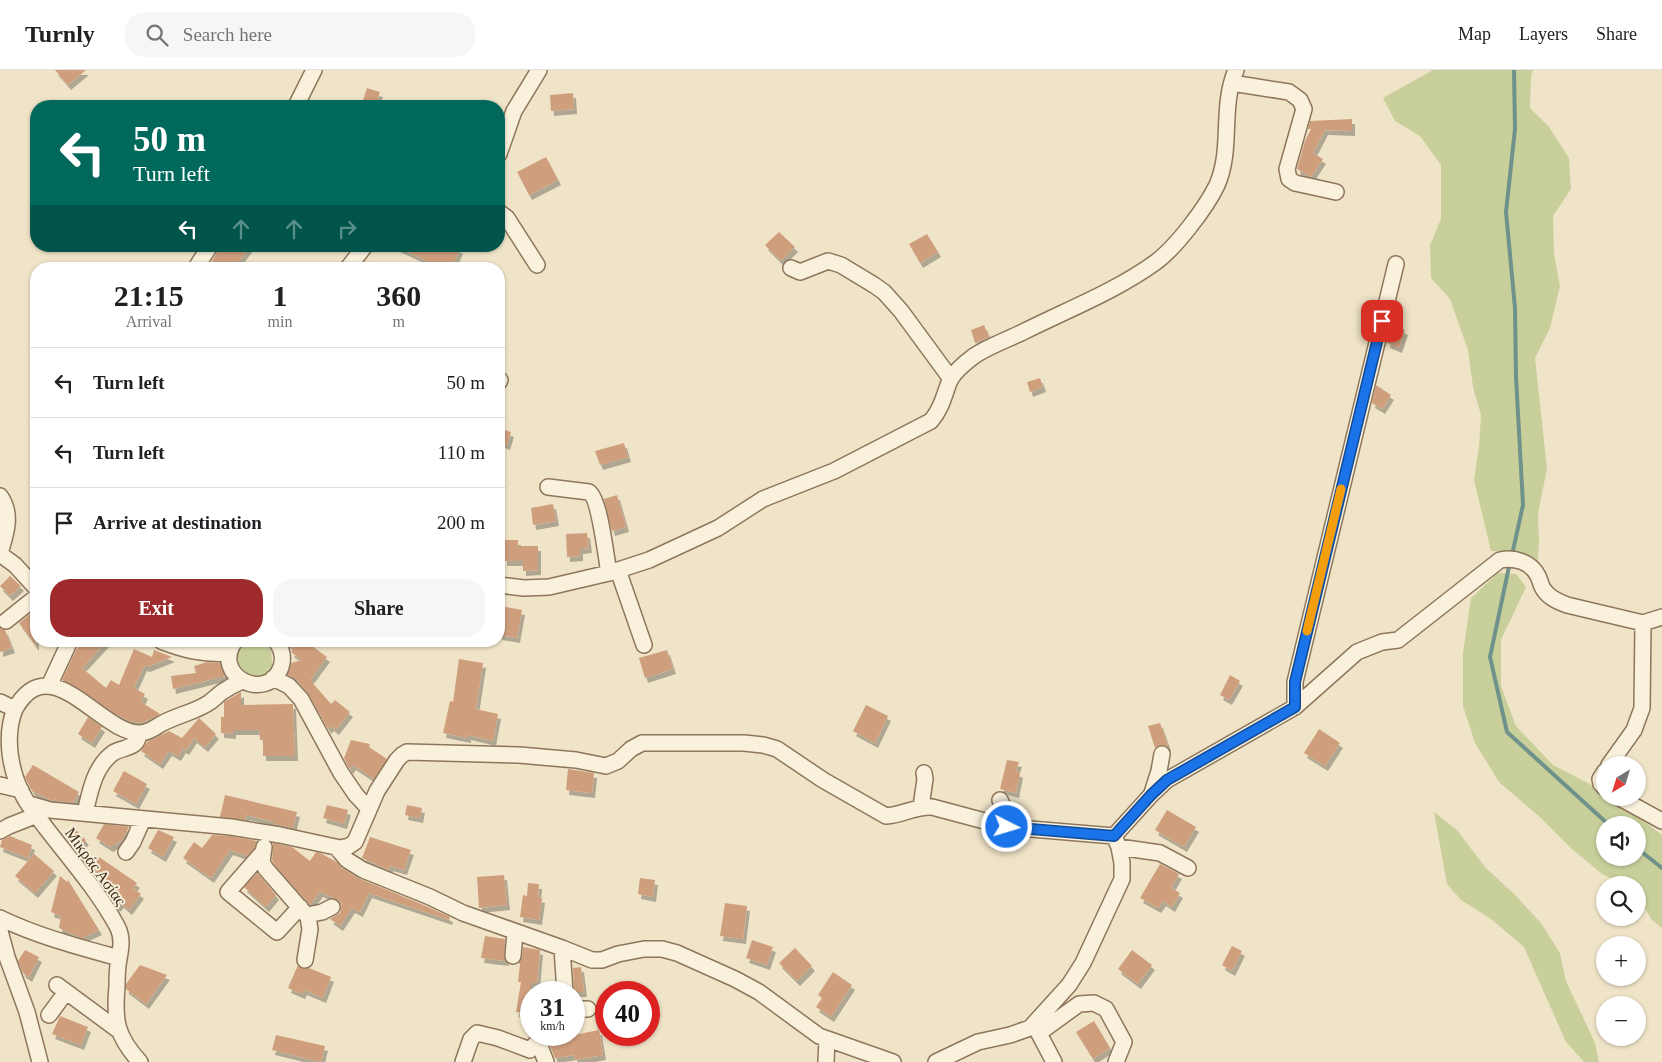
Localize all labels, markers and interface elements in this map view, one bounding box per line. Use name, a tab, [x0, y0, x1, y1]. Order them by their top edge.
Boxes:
search box	[125, 12, 475, 57]
text: Turnly	[25, 21, 95, 47]
icon: search	[143, 21, 171, 49]
text: Search here	[183, 24, 272, 45]
text: Map	[1458, 24, 1491, 44]
text: Layers	[1519, 24, 1568, 44]
text: Share	[1596, 24, 1637, 44]
icon: left	[50, 120, 115, 185]
text: 50 m	[133, 120, 206, 159]
text: Turn left	[133, 161, 210, 186]
icon: left	[174, 215, 202, 243]
icon: ahead	[227, 215, 255, 243]
icon: ahead	[280, 215, 308, 243]
icon: right	[333, 215, 361, 243]
text: 21:15	[114, 279, 184, 312]
text: 1	[272, 279, 287, 312]
text: 360	[376, 279, 421, 312]
pin	[1361, 300, 1403, 342]
icon: arrive	[1368, 307, 1396, 335]
text: Arrival	[126, 313, 172, 330]
text: min	[268, 313, 292, 330]
text: m	[392, 313, 405, 330]
icon: left	[50, 369, 78, 397]
text: Turn left	[93, 372, 165, 393]
text: 50 m	[446, 372, 485, 393]
icon: left	[50, 439, 78, 467]
text: Turn left	[93, 442, 165, 463]
text: 110 m	[438, 442, 485, 463]
icon: arrive	[50, 509, 78, 537]
text: Arrive at destination	[93, 512, 262, 533]
text: 200 m	[437, 512, 485, 533]
button: Exit	[50, 579, 263, 637]
button: Share	[273, 579, 485, 637]
north arrow	[1596, 756, 1646, 806]
map controls	[1596, 756, 1646, 1046]
position arrow	[980, 800, 1032, 852]
button: sound	[1596, 816, 1646, 866]
street label: Μικράς Ασίας	[61, 824, 130, 909]
button: search	[1596, 876, 1646, 926]
button: +	[1596, 936, 1646, 986]
speed limit sign: 40	[595, 981, 660, 1046]
text: 31	[540, 994, 565, 1021]
button: −	[1596, 996, 1646, 1046]
text: km/h	[540, 1019, 565, 1033]

